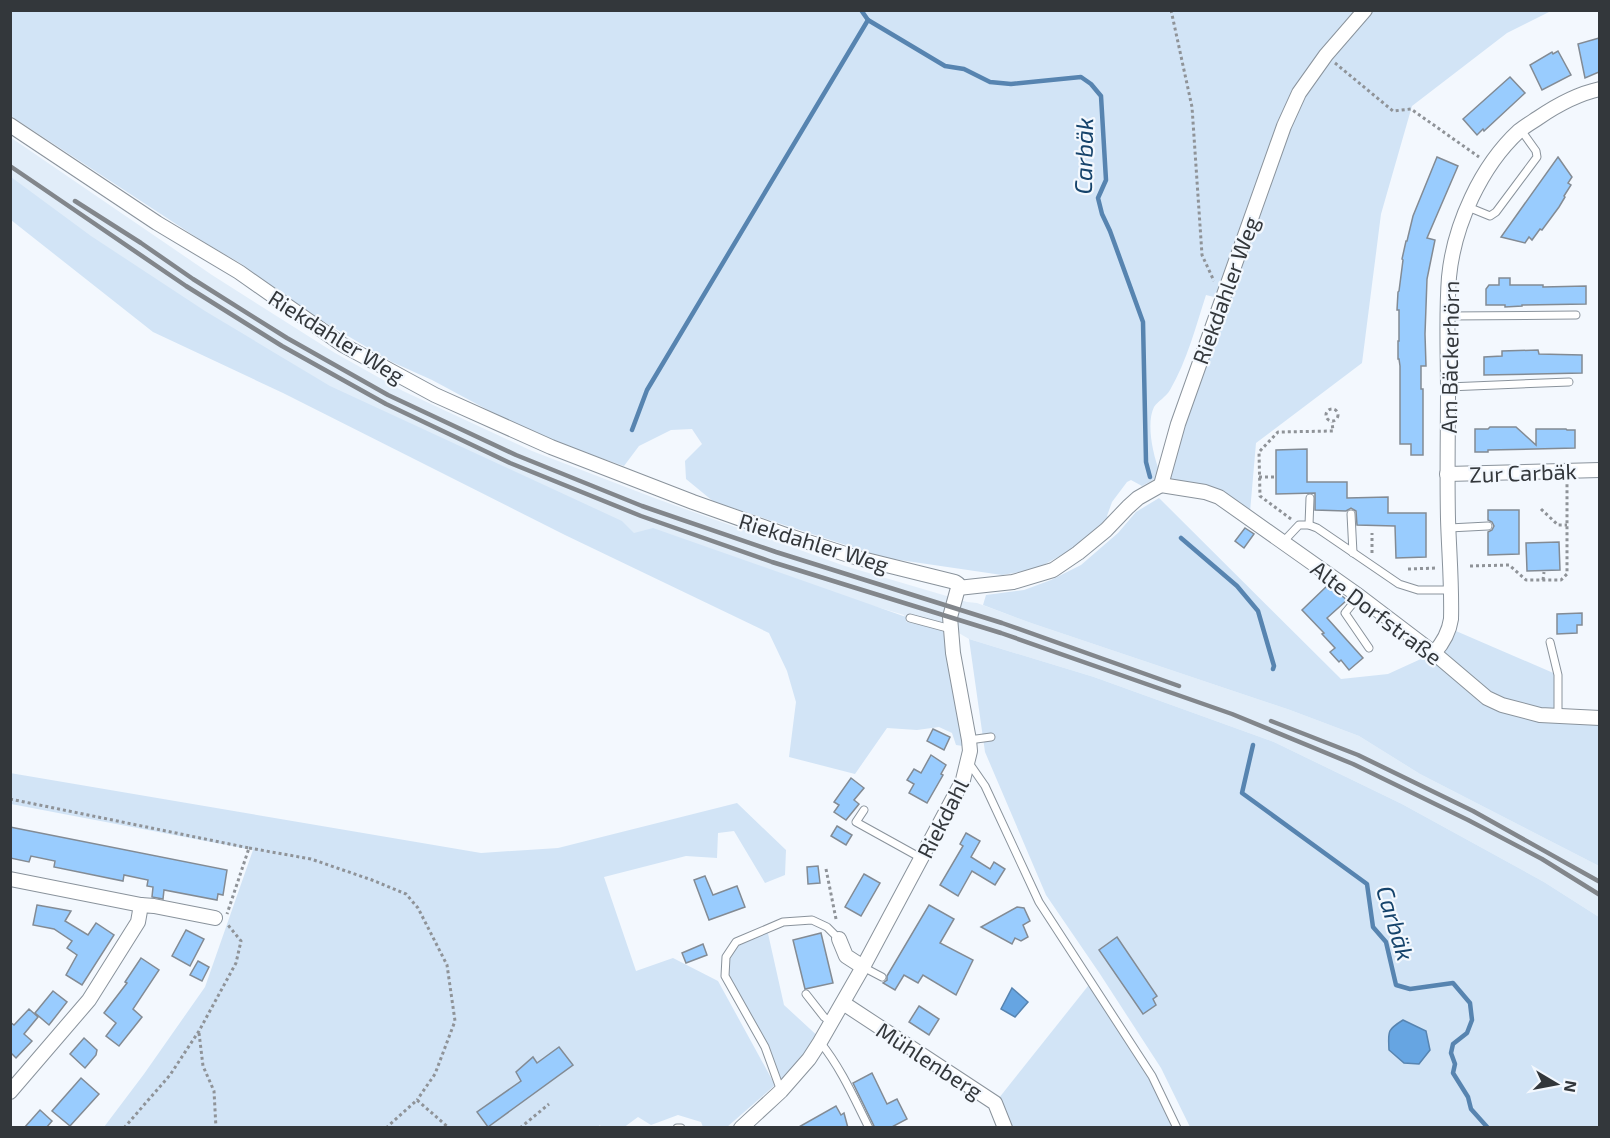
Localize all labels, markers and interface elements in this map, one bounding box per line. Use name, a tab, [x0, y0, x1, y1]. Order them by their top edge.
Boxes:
water label: Carbäk	[1068, 117, 1098, 195]
street label: Riekdahler Weg	[1186, 213, 1264, 367]
street label: Am Bäckerhörn	[1435, 280, 1463, 434]
street label: Riekdahler Weg	[264, 284, 410, 388]
street label: Zur Carbäk	[1469, 457, 1577, 487]
street label: Riekdahler Weg	[736, 507, 892, 577]
street label: Alte Dorfstraße	[1307, 555, 1447, 669]
street label: Riekdahl	[911, 773, 973, 862]
water label: Carbäk	[1371, 882, 1421, 964]
street label: Mühlenberg	[872, 1016, 988, 1104]
north arrow	[1526, 1054, 1586, 1114]
text: N	[1561, 1079, 1582, 1094]

